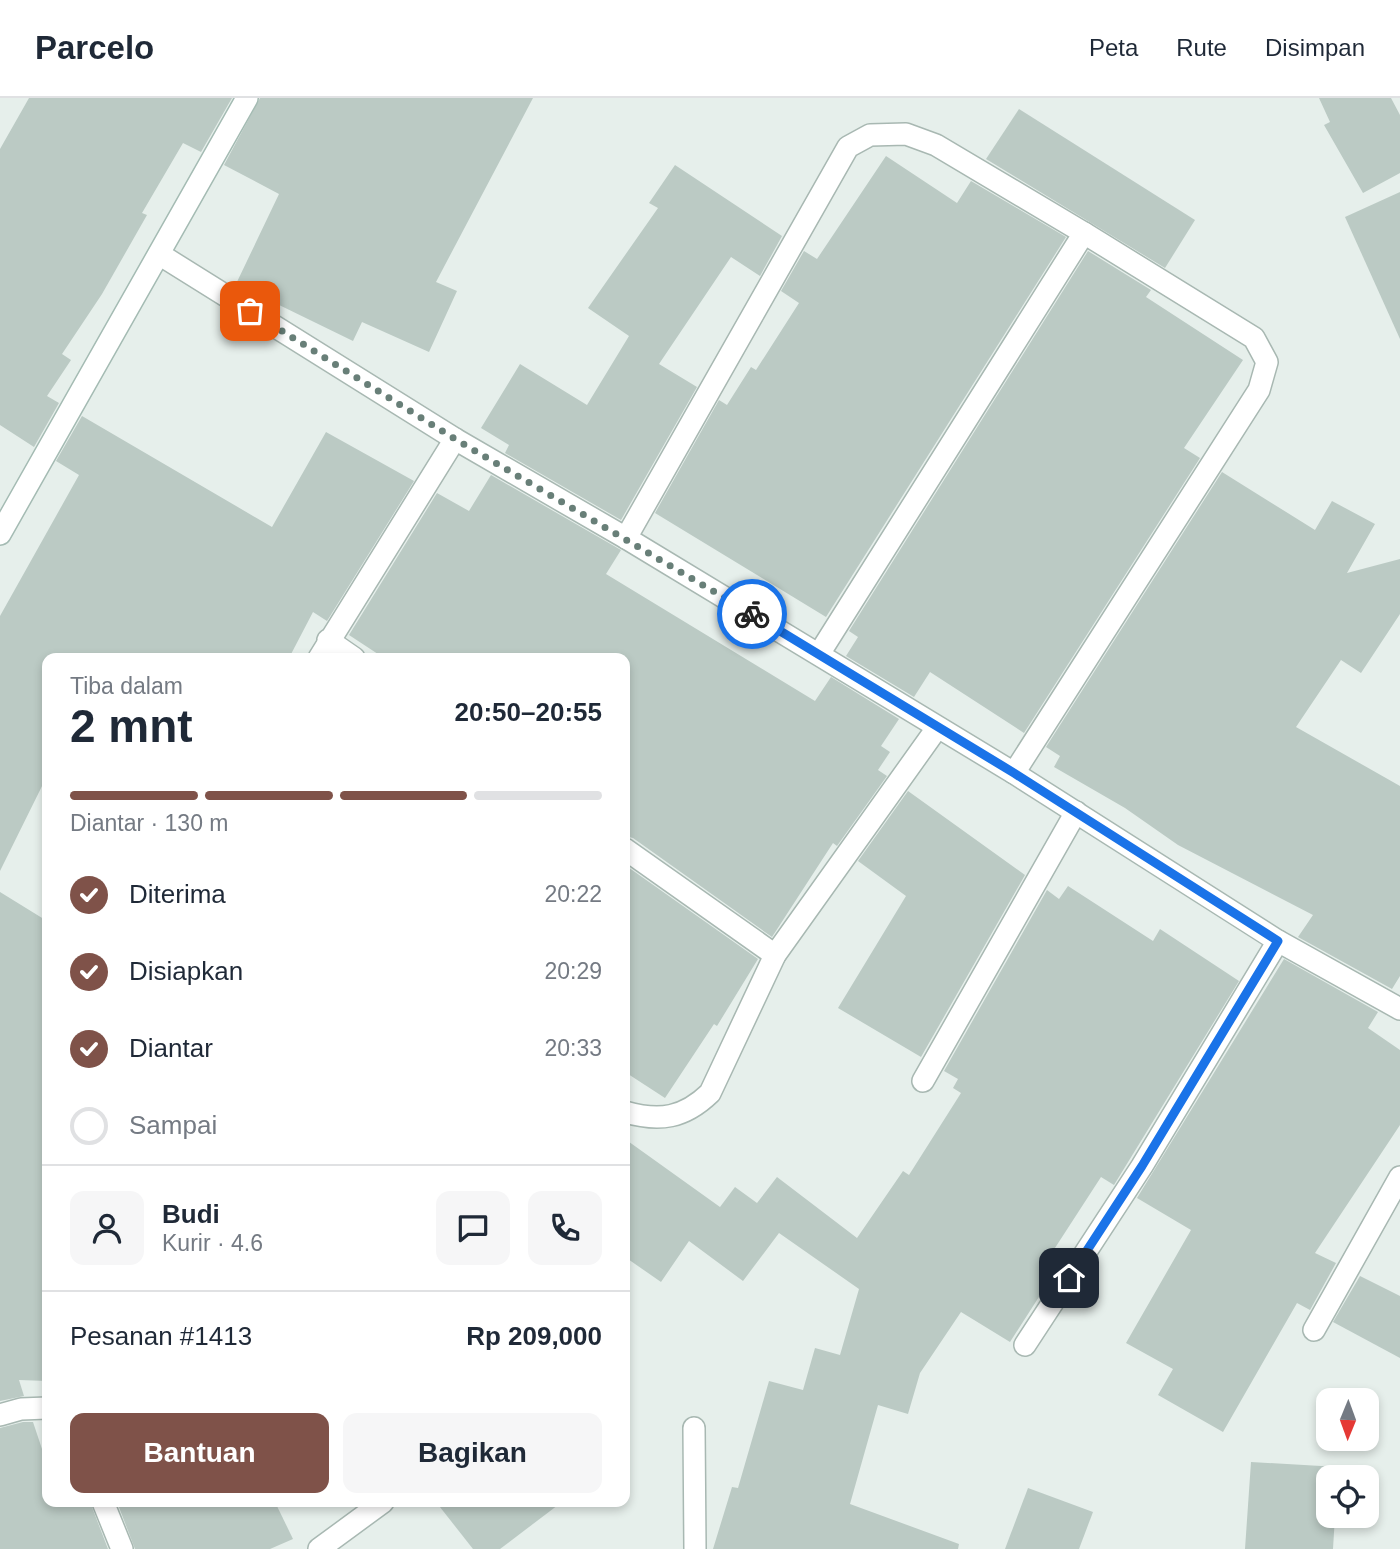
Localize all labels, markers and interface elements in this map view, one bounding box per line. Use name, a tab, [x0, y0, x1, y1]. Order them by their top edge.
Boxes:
text: Parcelo	[35, 29, 154, 66]
text: Peta	[1089, 34, 1138, 61]
text: Rute	[1176, 34, 1227, 61]
text: Disimpan	[1265, 34, 1365, 61]
pin	[220, 281, 280, 341]
icon: bag	[231, 292, 269, 330]
courier	[717, 579, 787, 649]
icon: bike	[733, 595, 771, 633]
text: Tiba dalam	[70, 673, 183, 699]
text: 20:50–20:55	[455, 697, 602, 727]
text: 2 mnt	[70, 700, 193, 752]
text: Diantar · 130 m	[70, 810, 229, 836]
icon: check	[70, 876, 108, 914]
text: Diterima	[129, 879, 226, 909]
text: 20:22	[544, 881, 602, 907]
icon: check	[70, 953, 108, 991]
text: Disiapkan	[129, 956, 243, 986]
text: 20:29	[544, 958, 602, 984]
icon: check	[70, 1030, 108, 1068]
text: Diantar	[129, 1033, 213, 1063]
text: 20:33	[544, 1035, 602, 1061]
text: Sampai	[129, 1110, 217, 1140]
button: person	[70, 1191, 144, 1265]
button: chat	[436, 1191, 510, 1265]
button: phone	[528, 1191, 602, 1265]
text: Budi	[162, 1199, 220, 1229]
text: Kurir · 4.6	[162, 1230, 263, 1256]
pin	[1039, 1248, 1099, 1308]
icon: home	[1050, 1259, 1088, 1297]
text: Pesanan #1413	[70, 1321, 252, 1351]
text: Rp 209,000	[466, 1321, 602, 1351]
north arrow	[1316, 1388, 1379, 1451]
map controls	[1316, 1388, 1379, 1528]
button: Bantuan	[70, 1413, 329, 1493]
button: Bagikan	[343, 1413, 602, 1493]
button: locate	[1316, 1465, 1379, 1528]

